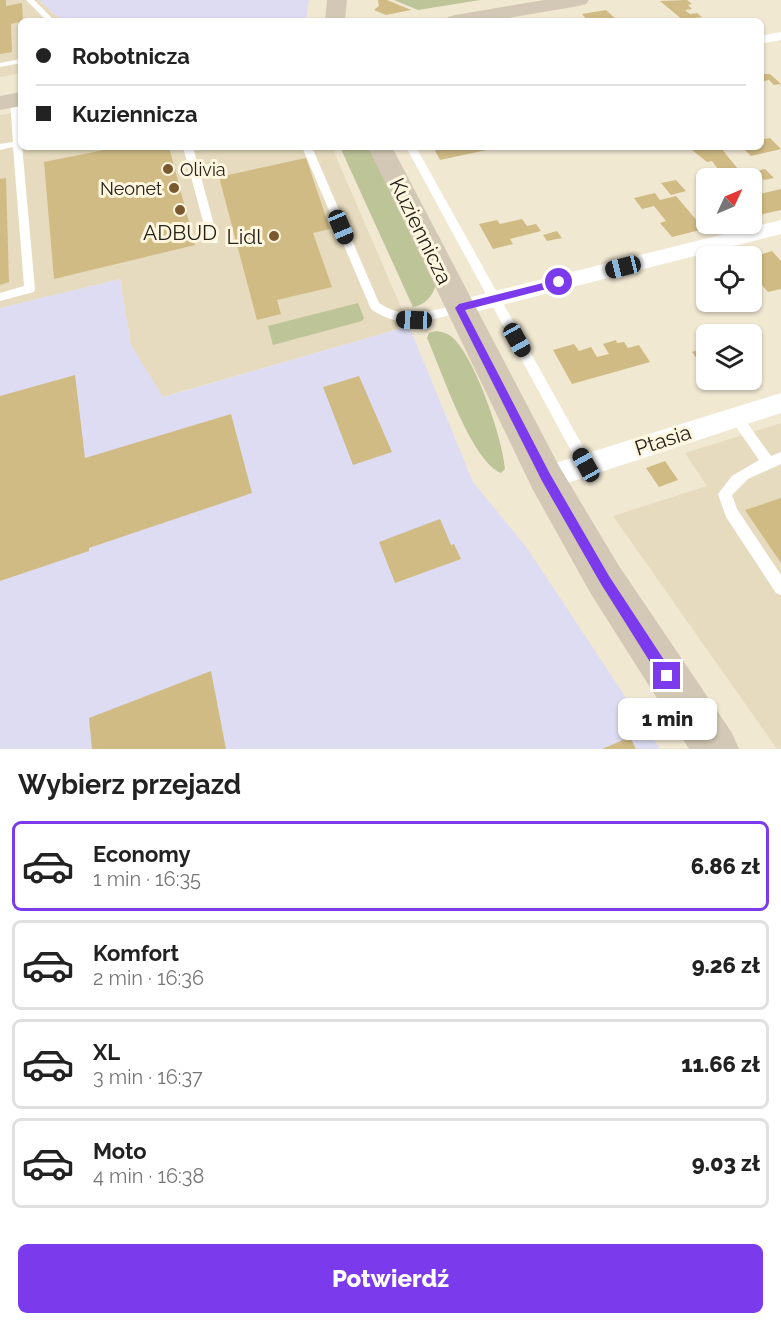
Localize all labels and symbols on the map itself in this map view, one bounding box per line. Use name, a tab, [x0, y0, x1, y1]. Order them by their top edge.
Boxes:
place label: Olivia	[180, 159, 226, 180]
marker: Olivia	[161, 162, 175, 176]
north arrow	[696, 168, 762, 234]
street label: Kuziennicza	[385, 174, 457, 288]
place label: Neonet	[100, 178, 162, 199]
marker: Neonet	[167, 181, 181, 195]
marker: ADBUD	[173, 203, 187, 217]
car	[326, 207, 356, 247]
place label: ADBUD	[143, 220, 217, 245]
place label: Lidl	[226, 224, 262, 249]
marker: Lidl	[267, 229, 281, 243]
car	[603, 254, 643, 280]
route start	[545, 268, 572, 295]
car	[396, 310, 432, 330]
car	[500, 320, 534, 360]
street label: Ptasia	[632, 419, 694, 461]
car	[569, 445, 603, 485]
route end	[653, 662, 680, 689]
callout: 1 min	[618, 697, 716, 739]

